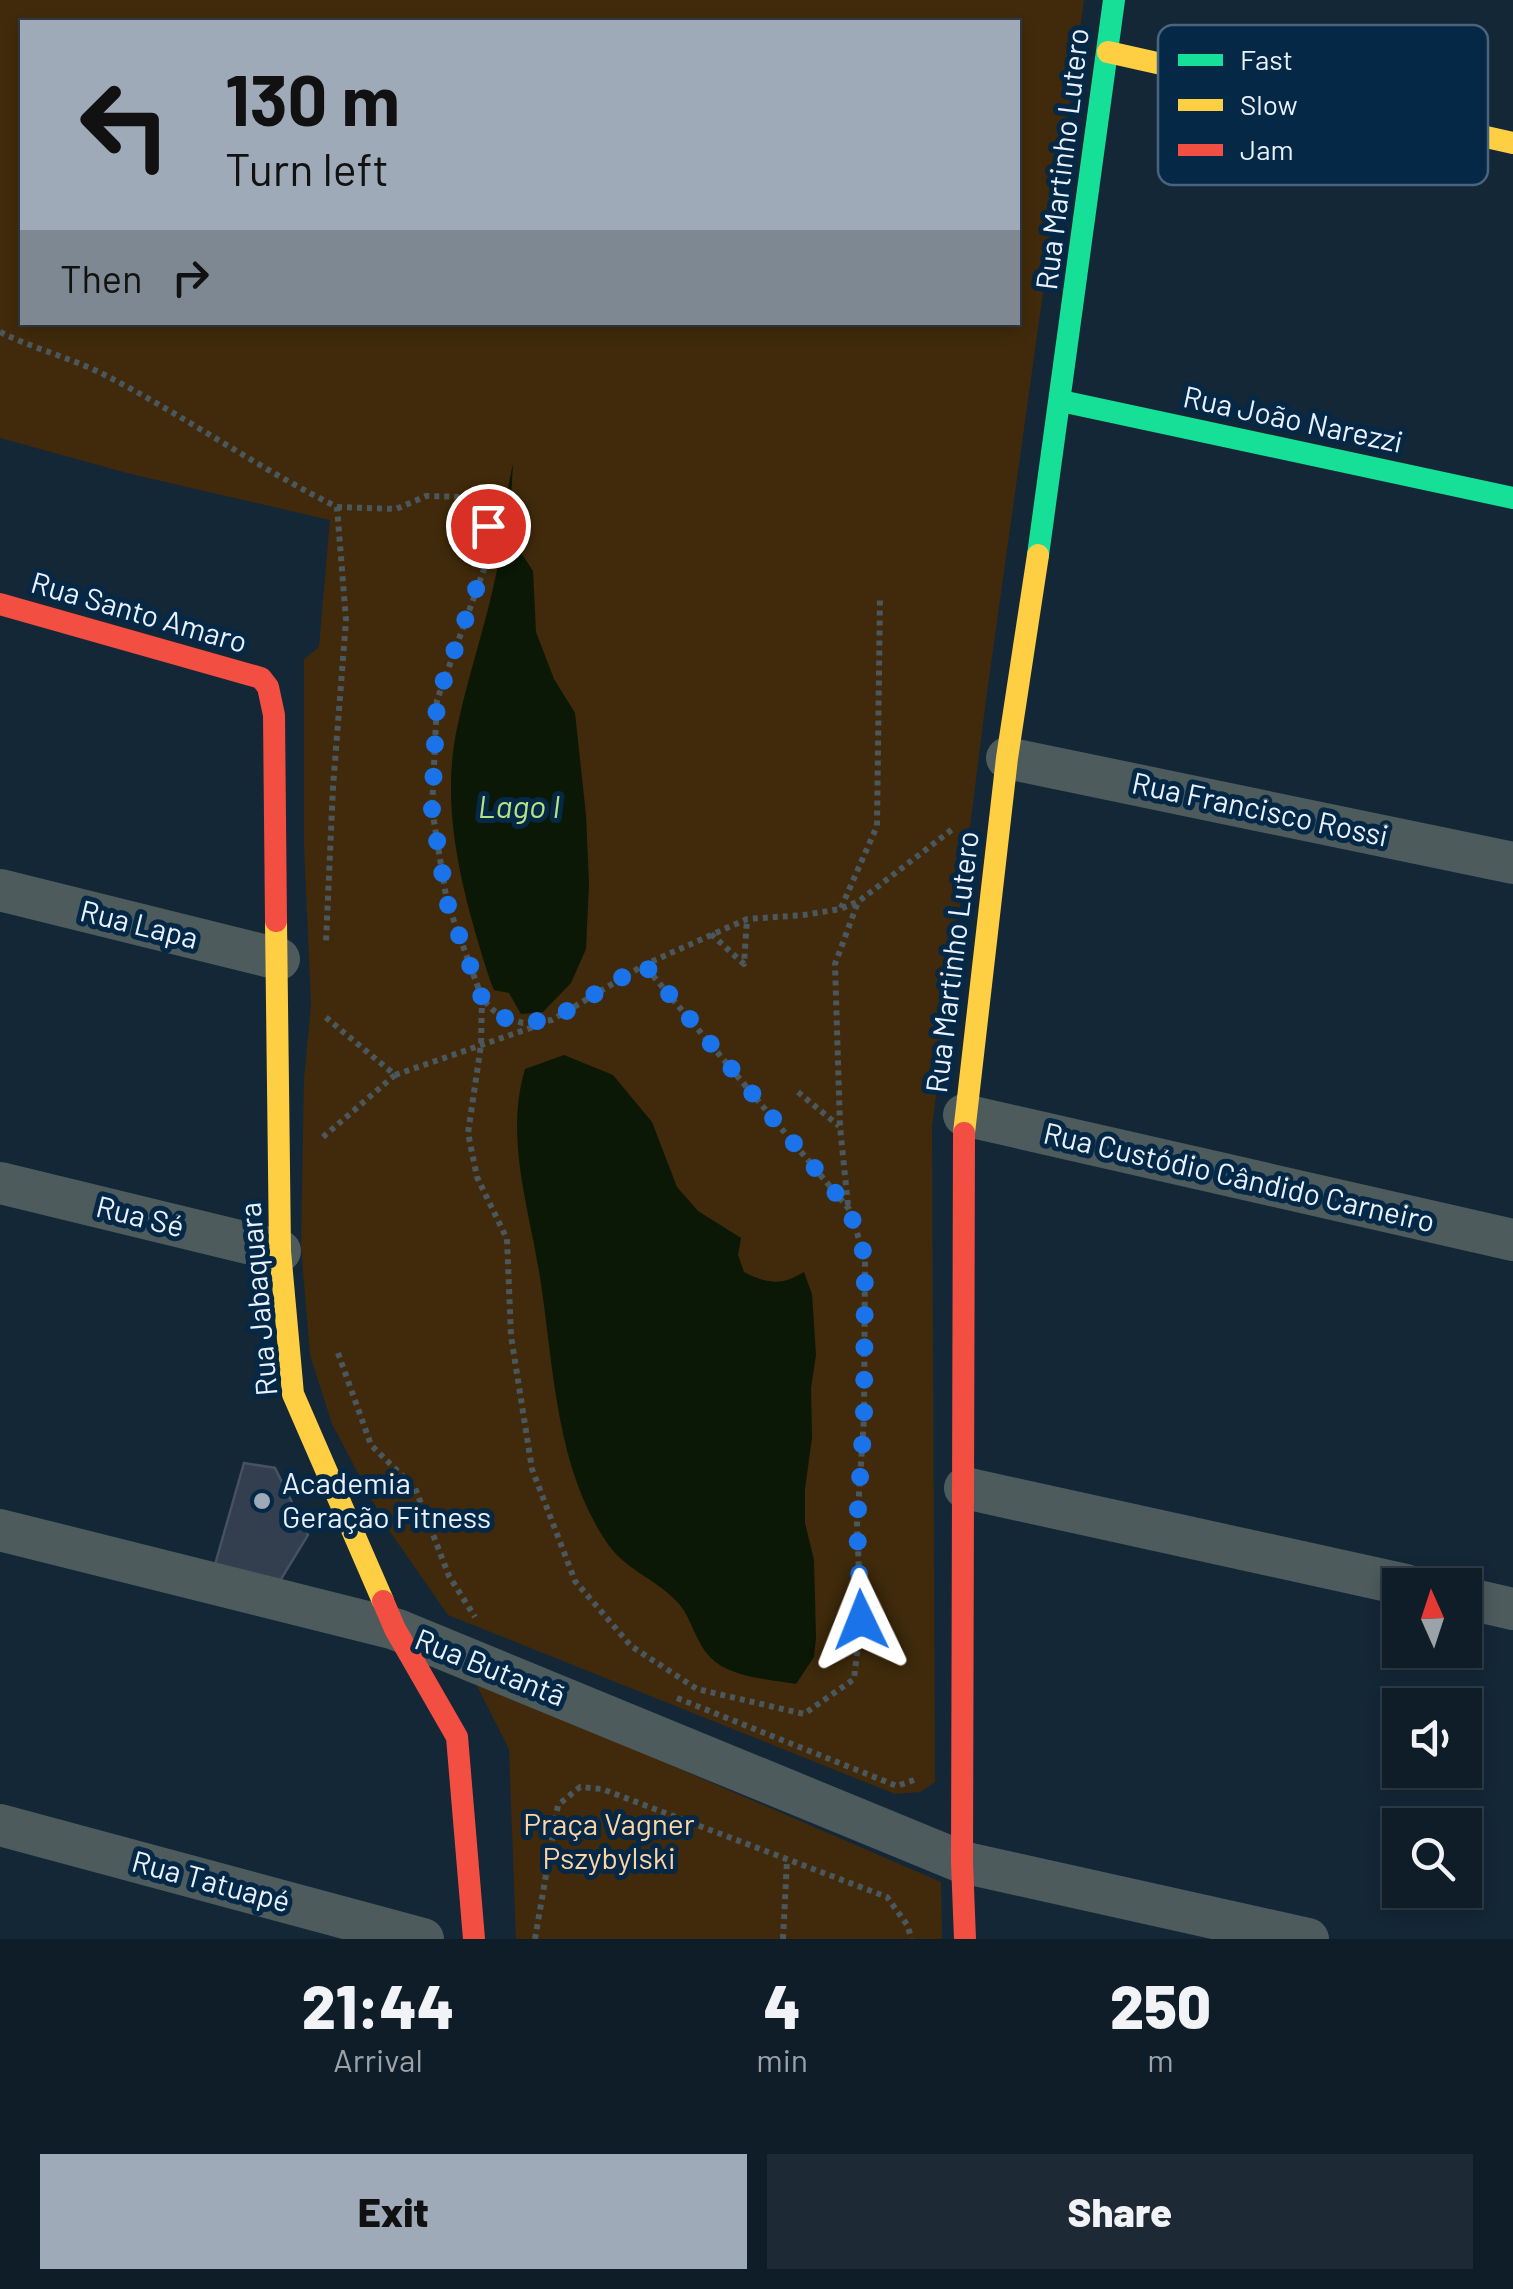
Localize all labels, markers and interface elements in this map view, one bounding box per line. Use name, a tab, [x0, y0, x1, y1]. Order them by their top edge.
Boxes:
legend	[1158, 25, 1488, 185]
street label: Rua Martinho Lutero	[1027, 26, 1095, 292]
text: Fast	[1240, 42, 1293, 76]
text: 130 m	[225, 56, 400, 140]
icon: left	[60, 60, 190, 190]
text: Slow	[1240, 87, 1298, 121]
text: Jam	[1240, 132, 1294, 166]
text: Turn left	[225, 141, 389, 195]
icon: right	[163, 250, 218, 305]
text: Then	[60, 255, 143, 301]
street label: Rua João Narezzi	[1180, 377, 1407, 459]
pin	[446, 484, 531, 569]
icon: arrive	[461, 499, 516, 554]
street label: Rua Santo Amaro	[27, 563, 252, 659]
street label: Rua Francisco Rossi	[1129, 763, 1392, 853]
water label: Lago I	[478, 786, 560, 824]
street label: Rua Martinho Lutero	[917, 829, 985, 1095]
street label: Rua Lapa	[77, 891, 202, 955]
street label: Rua Custódio Cândido Carneiro	[1040, 1113, 1439, 1239]
street label: Rua Sé	[93, 1187, 188, 1243]
street label: Rua Jabaquara	[231, 1201, 283, 1398]
place label: Academia Geração Fitness	[282, 1464, 491, 1534]
marker: Academia Geração Fitness	[251, 1490, 273, 1512]
position arrow	[809, 1568, 913, 1672]
north arrow	[1382, 1568, 1482, 1668]
map controls	[1382, 1568, 1482, 1908]
street label: Rua Butantã	[410, 1620, 571, 1713]
button: sound	[1382, 1688, 1482, 1788]
park label: Praça Vagner Pszybylski	[523, 1805, 695, 1875]
button: search	[1382, 1808, 1482, 1908]
street label: Rua Tatuapé	[128, 1842, 295, 1918]
text: 21:44	[302, 1969, 454, 2041]
text: 4	[763, 1969, 801, 2041]
text: 250	[1110, 1969, 1211, 2041]
text: Arrival	[333, 2040, 423, 2078]
text: min	[756, 2040, 808, 2078]
text: m	[1147, 2040, 1174, 2078]
button: Exit	[40, 2154, 747, 2269]
button: Share	[767, 2154, 1473, 2269]

